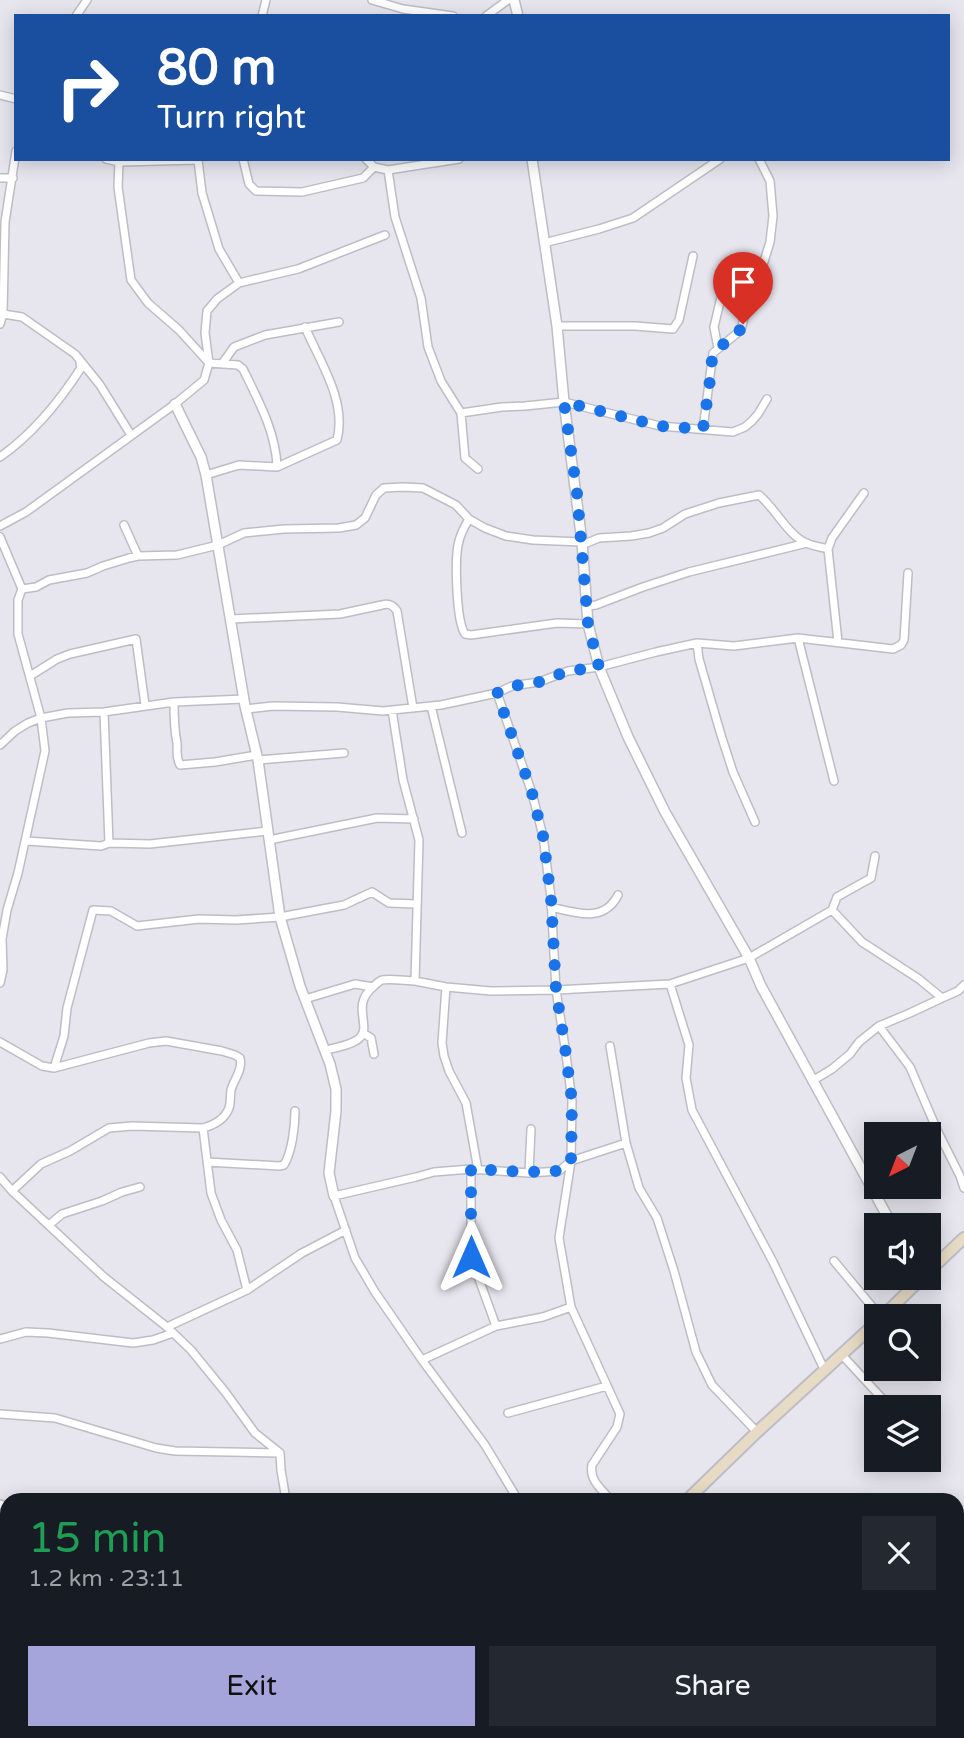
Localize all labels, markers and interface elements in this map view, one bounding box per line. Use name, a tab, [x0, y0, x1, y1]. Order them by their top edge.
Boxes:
text: 80 m	[157, 39, 276, 98]
icon: right	[42, 42, 133, 133]
text: Turn right	[157, 99, 306, 137]
pin	[713, 252, 773, 324]
icon: arrive	[724, 263, 762, 301]
north arrow	[864, 1122, 942, 1199]
map controls	[864, 1122, 941, 1472]
button: sound	[864, 1213, 941, 1290]
position arrow	[434, 1220, 508, 1294]
button: search	[864, 1304, 941, 1381]
button: layers	[864, 1395, 941, 1472]
text: 15 min	[28, 1513, 166, 1564]
button: close	[862, 1516, 936, 1590]
text: 1.2 km · 23:11	[28, 1565, 184, 1593]
button: Exit	[28, 1646, 475, 1726]
button: Share	[489, 1646, 936, 1726]

